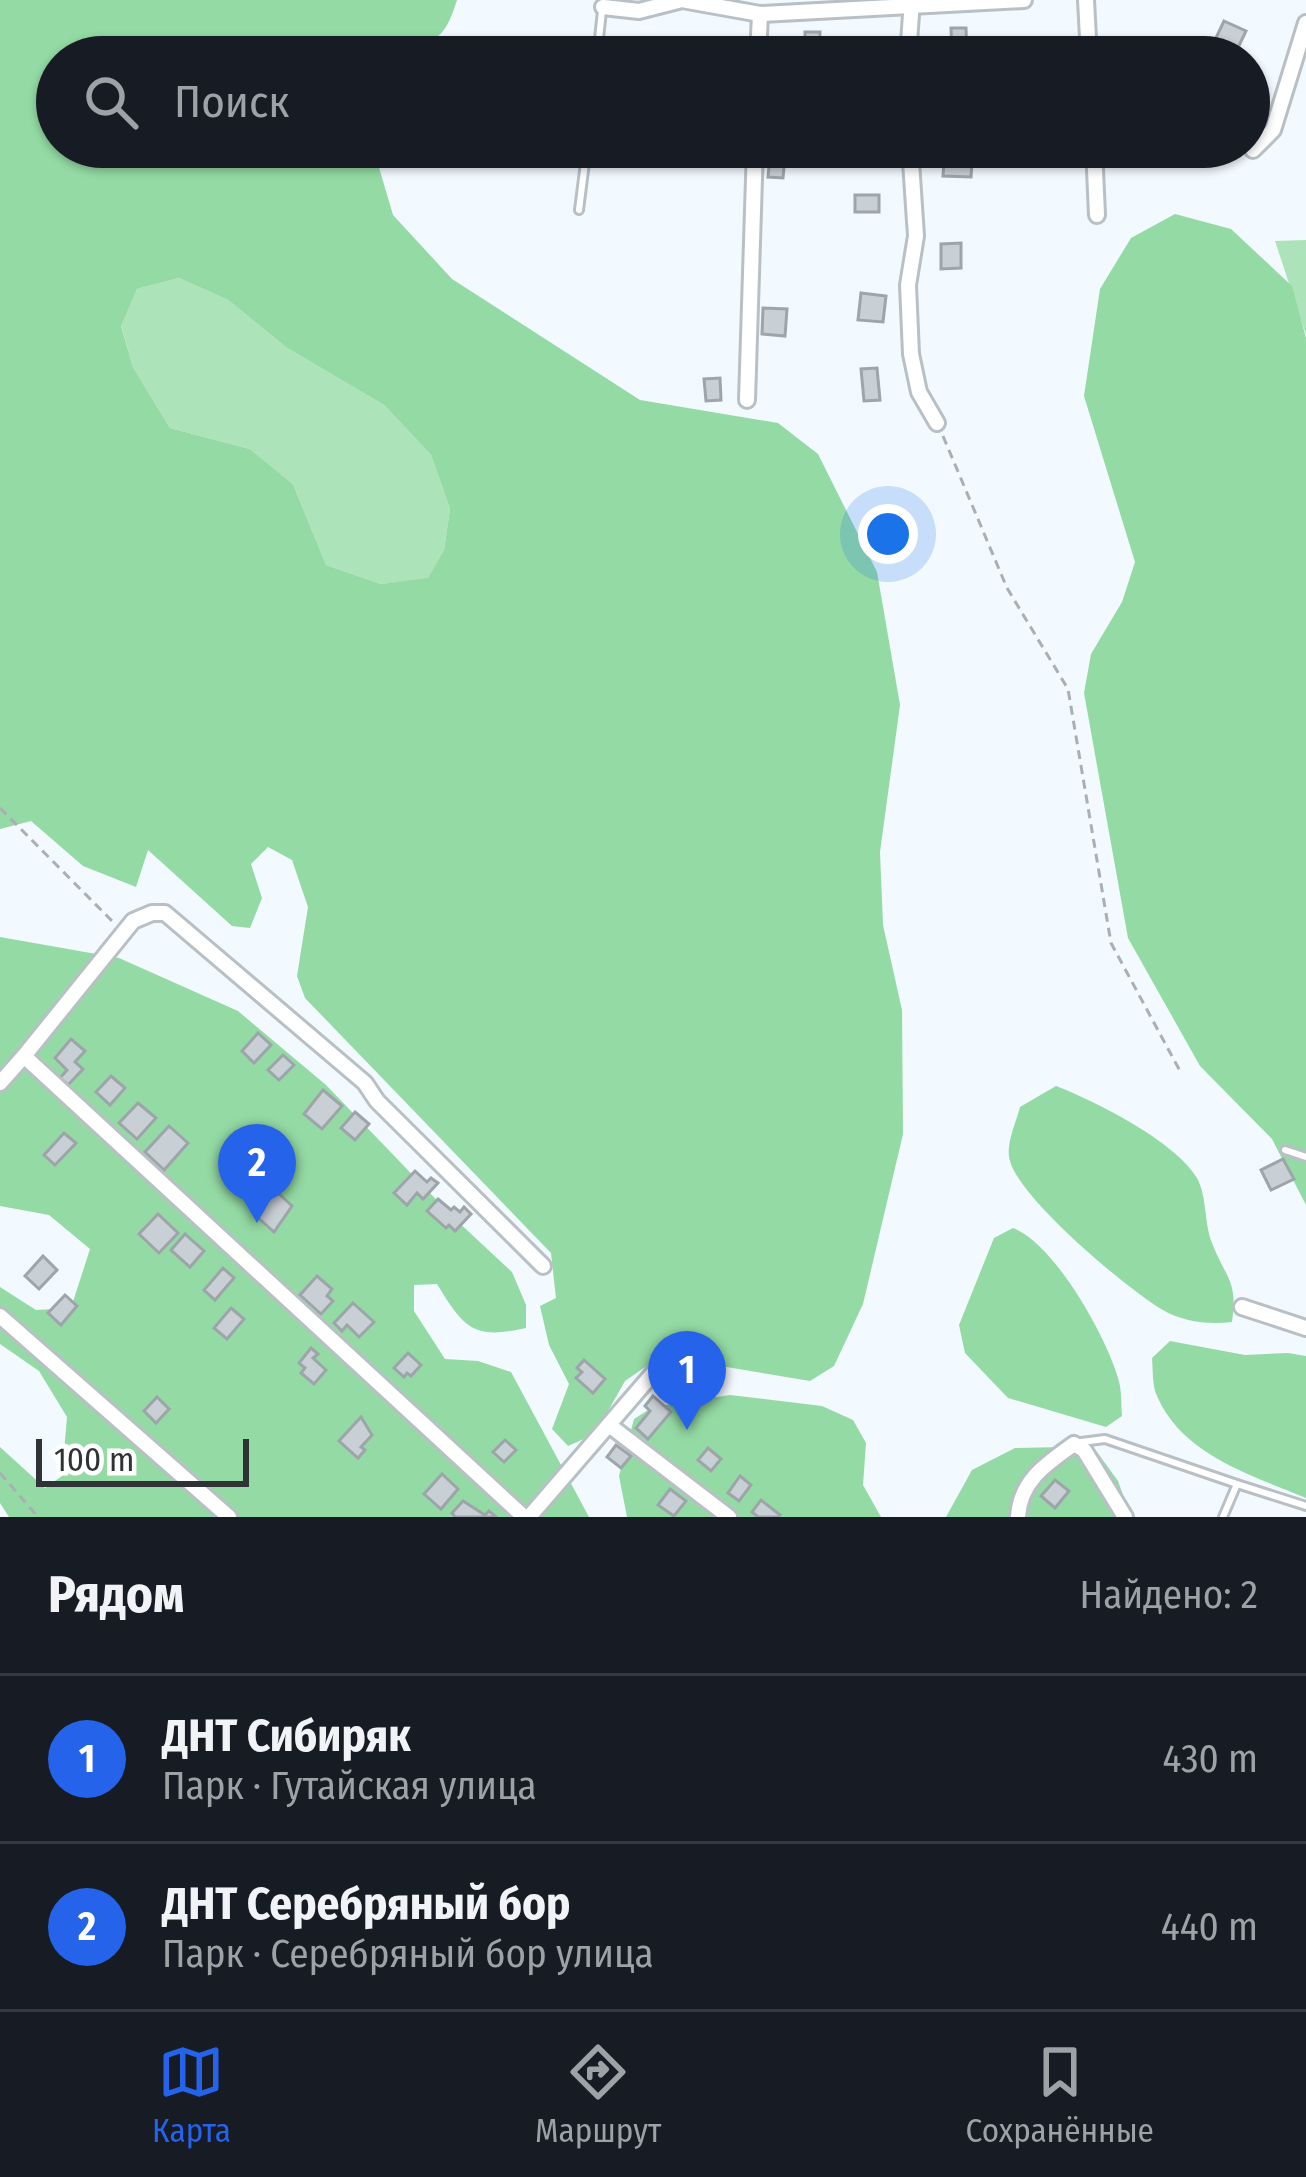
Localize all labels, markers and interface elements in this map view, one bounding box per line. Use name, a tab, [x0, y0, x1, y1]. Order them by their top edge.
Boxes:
search box	[36, 36, 1270, 168]
icon: search	[78, 69, 144, 135]
text: Поиск	[174, 75, 289, 129]
your location	[858, 504, 918, 564]
pin: 2	[218, 1124, 296, 1223]
pin: 1	[648, 1331, 726, 1430]
scale bar	[36, 1433, 249, 1486]
text: 100 m	[54, 1440, 134, 1480]
text: Рядом	[48, 1564, 184, 1626]
text: Найдено: 2	[1080, 1572, 1258, 1618]
text: ДНТ Сибиряк	[162, 1709, 411, 1763]
text: 1	[79, 1736, 95, 1782]
text: 430 m	[1163, 1736, 1258, 1782]
text: Парк · Гутайская улица	[162, 1763, 537, 1809]
text: ДНТ Серебряный бор	[162, 1877, 570, 1931]
text: 2	[78, 1904, 96, 1950]
text: 440 m	[1161, 1904, 1258, 1950]
text: Парк · Серебряный бор улица	[162, 1931, 654, 1977]
tab: Карта	[152, 2039, 231, 2151]
tab: Маршрут	[535, 2039, 661, 2151]
tab: Сохранённые	[966, 2039, 1154, 2151]

